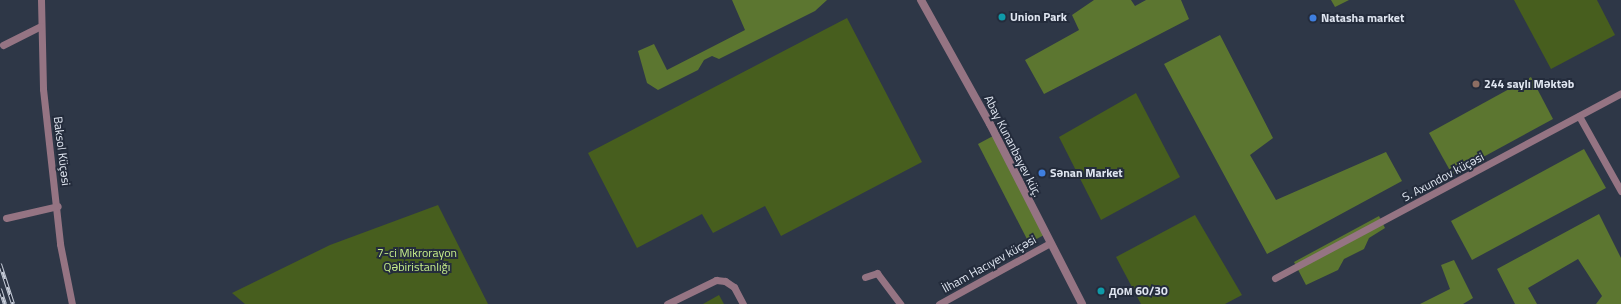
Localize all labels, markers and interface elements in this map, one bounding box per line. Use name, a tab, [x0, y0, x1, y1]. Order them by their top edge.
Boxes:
place label: Union Park	[1010, 10, 1067, 24]
place label: Natasha market	[1321, 11, 1404, 25]
marker: Union Park	[997, 12, 1007, 22]
marker: Natasha market	[1308, 13, 1318, 23]
place label: 244 saylı Məktəb	[1484, 77, 1574, 91]
marker: 244 saylı Məktəb	[1471, 79, 1481, 89]
street label: Abay Kunanbayev küç.	[981, 93, 1045, 199]
street label: Baksol Küçəsi	[51, 116, 73, 186]
street label: S. Axundov küçəsi	[1400, 149, 1486, 205]
place label: Sənan Market	[1050, 166, 1123, 180]
marker: Sənan Market	[1037, 168, 1047, 178]
street label: İlham Hacıyev küçəsi	[940, 232, 1038, 296]
park label: 7-ci Mikrorayon Qəbiristanlığı	[377, 246, 457, 274]
place label: дом 60/30	[1109, 284, 1168, 298]
marker: дом 60/30	[1096, 286, 1106, 296]

